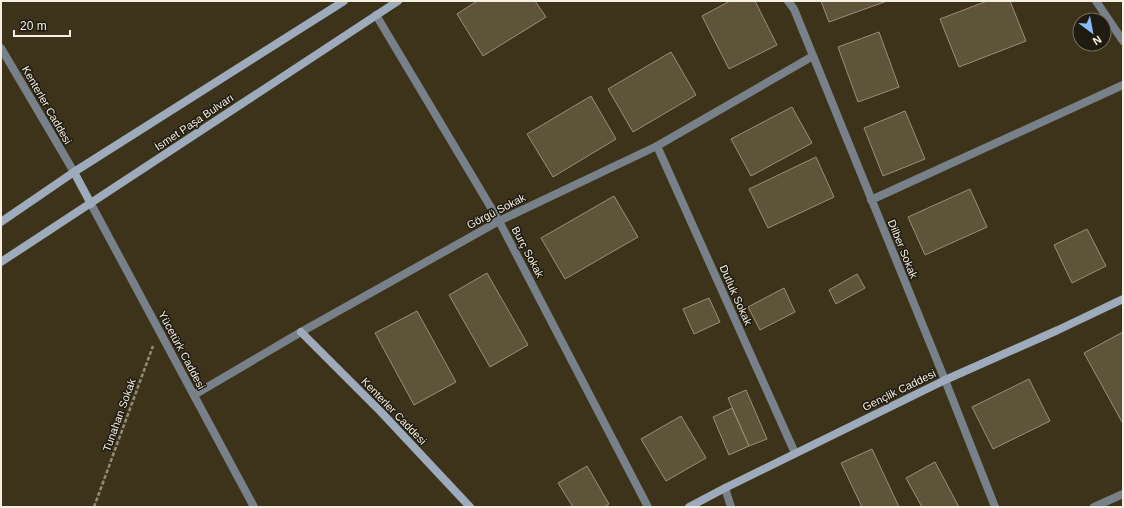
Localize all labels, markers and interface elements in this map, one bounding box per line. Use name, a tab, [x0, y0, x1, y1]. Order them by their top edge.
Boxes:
scale bar	[14, 12, 70, 38]
north arrow	[1072, 12, 1112, 52]
text: 20 m	[20, 19, 47, 33]
text: N	[1091, 33, 1104, 48]
street label: Kenterler Caddesi	[20, 64, 74, 146]
street label: İsmet Paşa Bulvarı	[152, 91, 236, 153]
street label: Görgü Sokak	[465, 191, 528, 231]
street label: Dilber Sokak	[886, 218, 920, 281]
street label: Burç Sokak	[509, 224, 547, 280]
street label: Dutluk Sokak	[717, 263, 755, 327]
street label: Yücetürk Caddesi	[156, 309, 208, 391]
street label: Gençlik Caddesi	[860, 367, 938, 413]
street label: Kenterler Caddesi	[359, 375, 429, 447]
street label: Tunahan Sokak	[100, 376, 138, 453]

